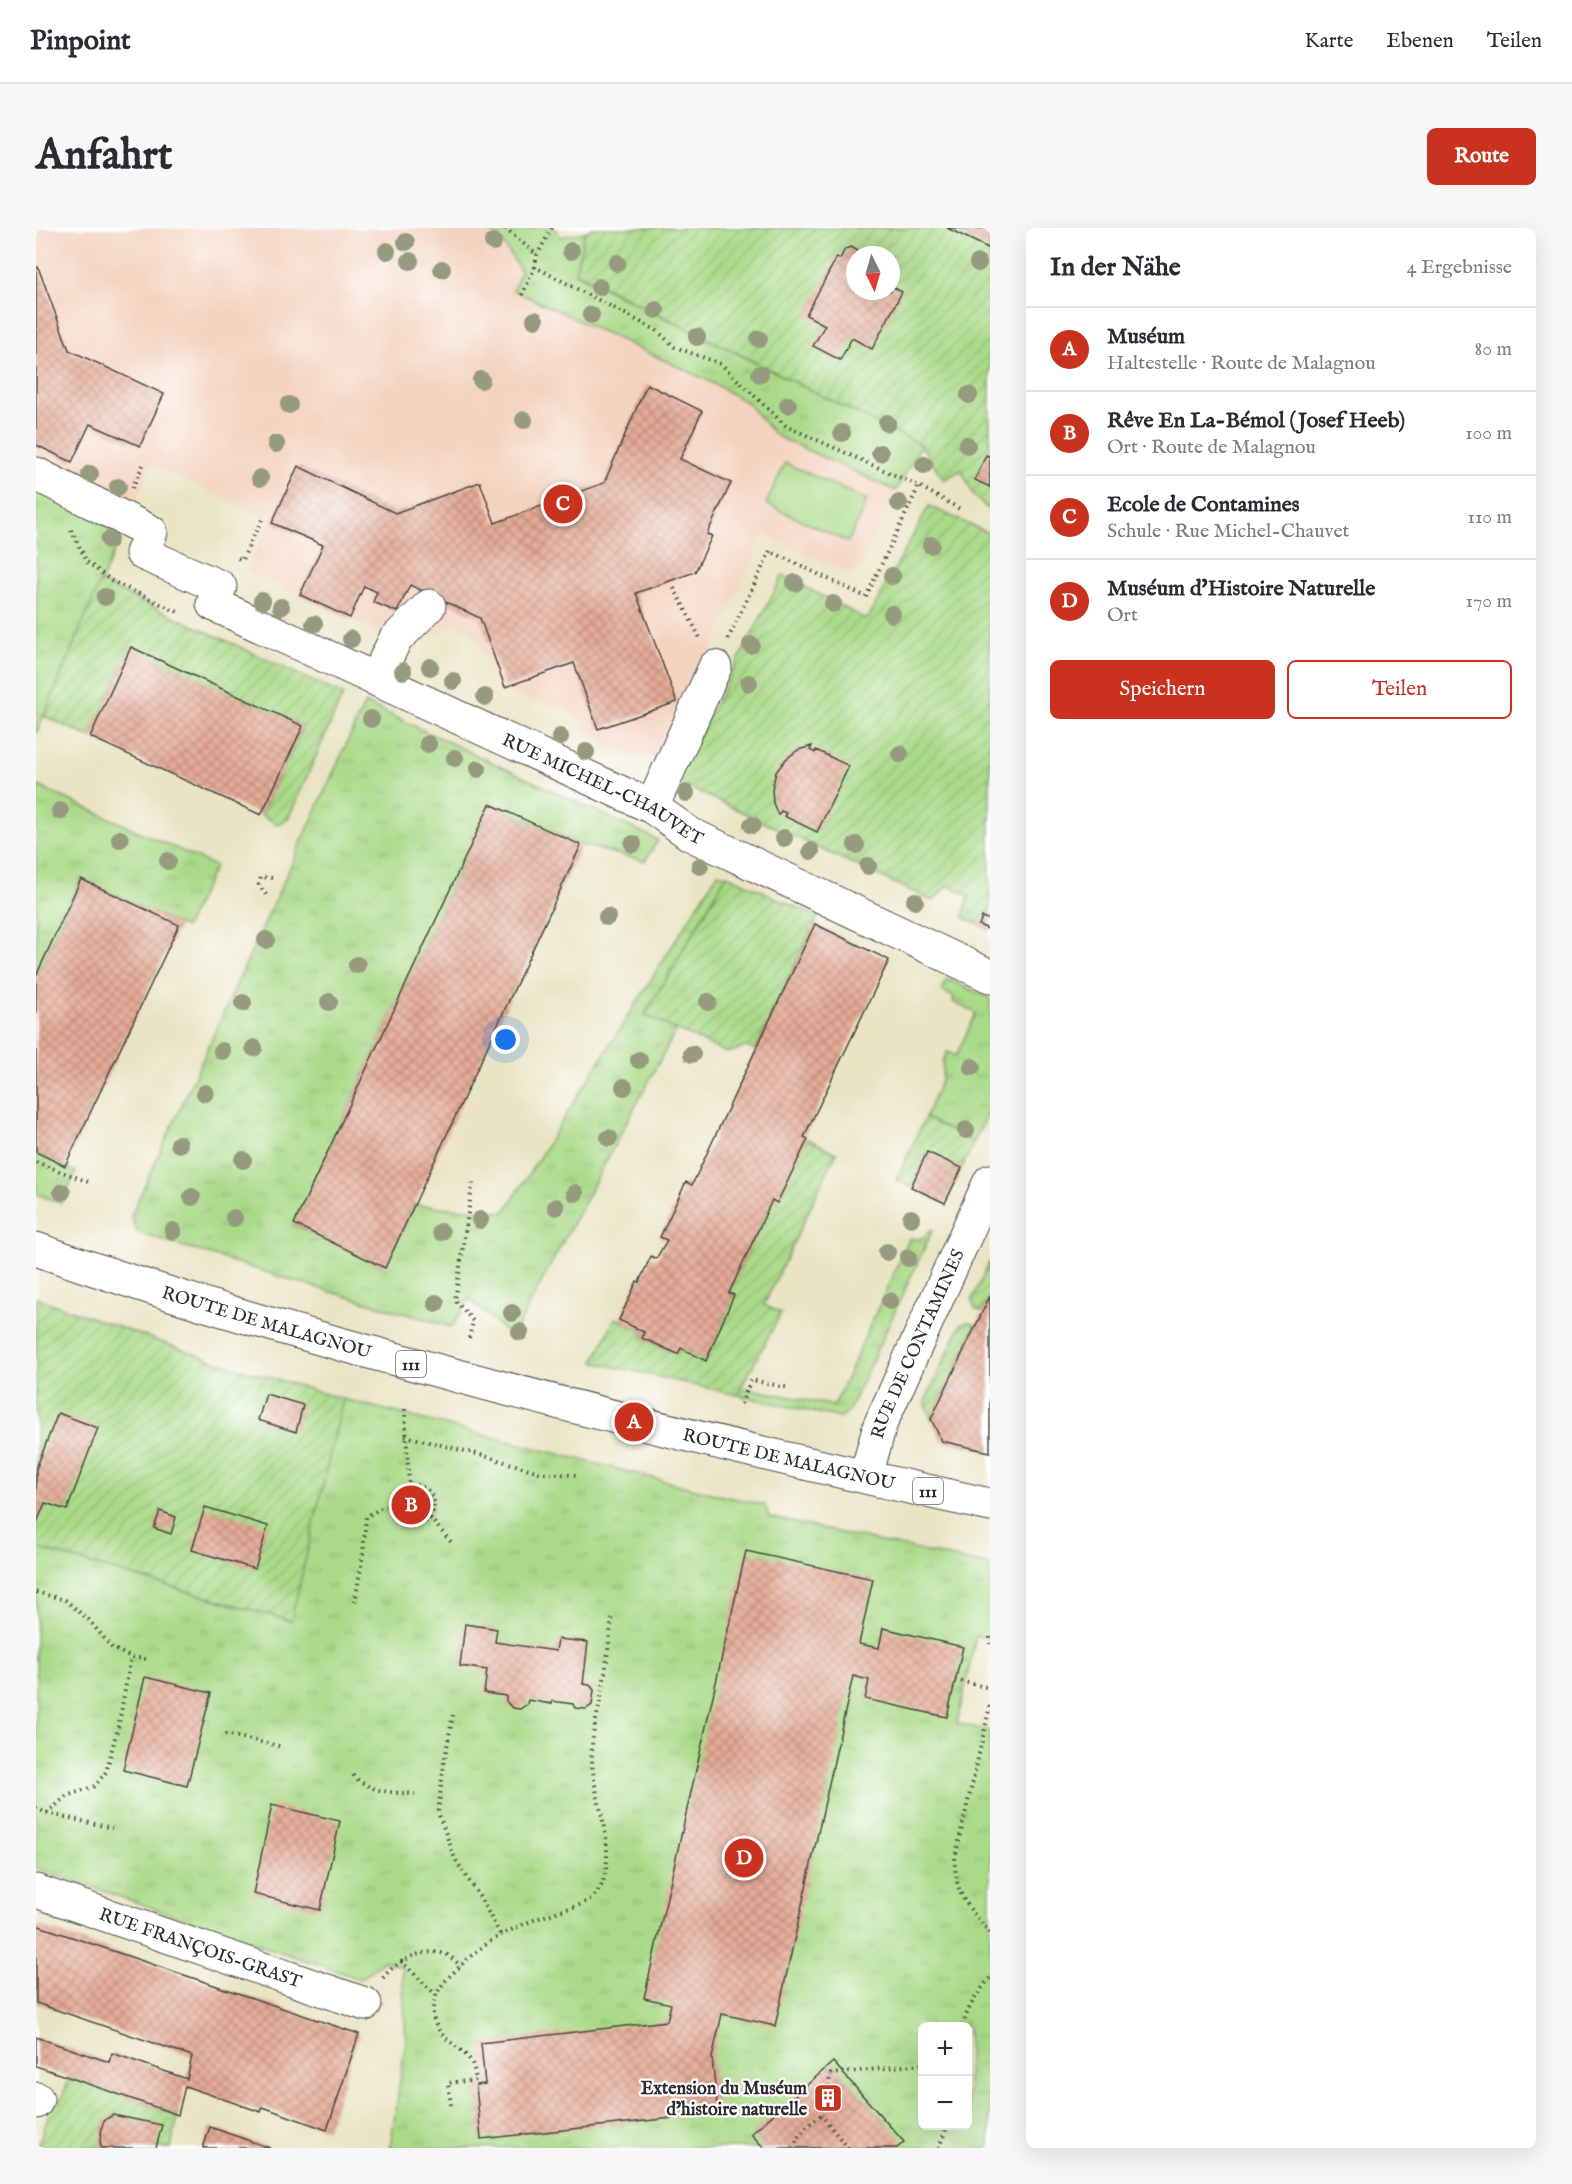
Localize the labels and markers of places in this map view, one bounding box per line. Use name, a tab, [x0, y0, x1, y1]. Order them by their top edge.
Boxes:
pin: C	[544, 482, 582, 526]
pin: A	[614, 1400, 654, 1444]
pin: B	[392, 1482, 430, 1528]
pin: D	[724, 1836, 764, 1880]
place label: Extension du Muséum d’histoire naturelle	[641, 2078, 808, 2122]
building icon: Extension du Muséum d’histoire naturelle	[812, 2082, 844, 2114]

